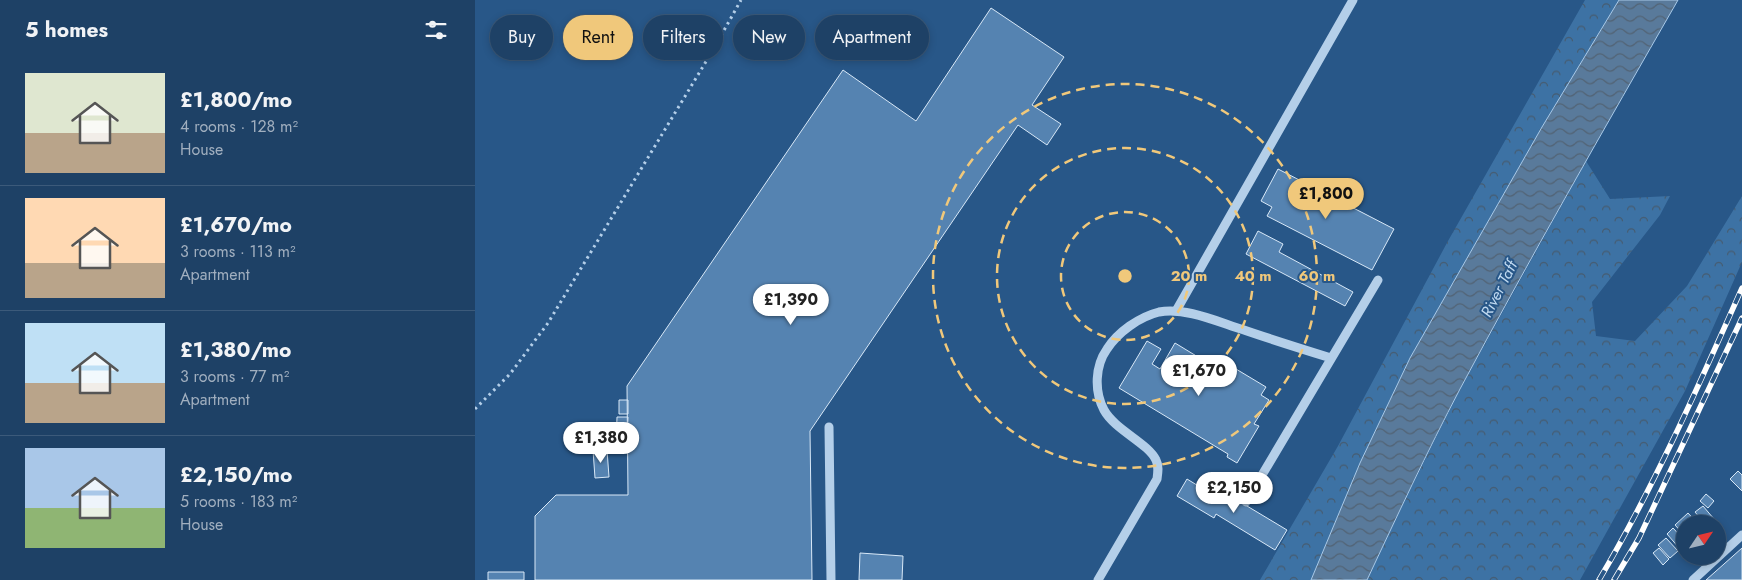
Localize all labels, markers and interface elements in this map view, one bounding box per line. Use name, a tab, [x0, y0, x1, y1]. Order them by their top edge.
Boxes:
text: 5 homes	[25, 15, 108, 45]
chip: Buy	[490, 15, 553, 60]
chip: Rent	[563, 15, 633, 60]
chip: Filters	[643, 15, 723, 60]
chip: New	[733, 15, 805, 60]
chip: Apartment	[815, 15, 929, 60]
icon: filters	[422, 16, 450, 44]
text: £1,800/mo	[180, 85, 292, 115]
icon: home	[65, 93, 125, 153]
text: 4 rooms · 128 m²	[180, 115, 298, 138]
text: House	[180, 138, 223, 161]
pin: £1,800	[1285, 178, 1367, 220]
text: £1,800	[1299, 182, 1353, 205]
text: £1,670/mo	[180, 210, 292, 240]
icon: home	[65, 218, 125, 278]
text: 3 rooms · 113 m²	[180, 240, 296, 263]
water label: River Taff	[1475, 254, 1524, 321]
text: Apartment	[180, 263, 250, 286]
text: 20 m	[1171, 265, 1207, 287]
text: 40 m	[1234, 265, 1272, 287]
text: 60 m	[1299, 265, 1335, 287]
centre of rings	[1116, 267, 1134, 285]
pin: £1,390	[750, 284, 832, 326]
text: £1,390	[764, 288, 818, 311]
text: £1,380/mo	[180, 335, 291, 365]
icon: home	[65, 343, 125, 403]
pin: £1,670	[1158, 354, 1240, 397]
text: £1,670	[1172, 359, 1226, 382]
text: 3 rooms · 77 m²	[180, 365, 289, 388]
text: Apartment	[180, 388, 250, 411]
pin: £1,380	[560, 422, 642, 464]
text: £1,380	[574, 426, 628, 449]
text: £2,150/mo	[180, 460, 292, 490]
icon: home	[65, 468, 125, 528]
pin: £2,150	[1193, 472, 1275, 514]
text: £2,150	[1207, 476, 1261, 499]
text: 5 rooms · 183 m²	[180, 490, 297, 513]
text: House	[180, 513, 223, 536]
north arrow	[1676, 515, 1726, 565]
map controls	[1676, 515, 1726, 565]

